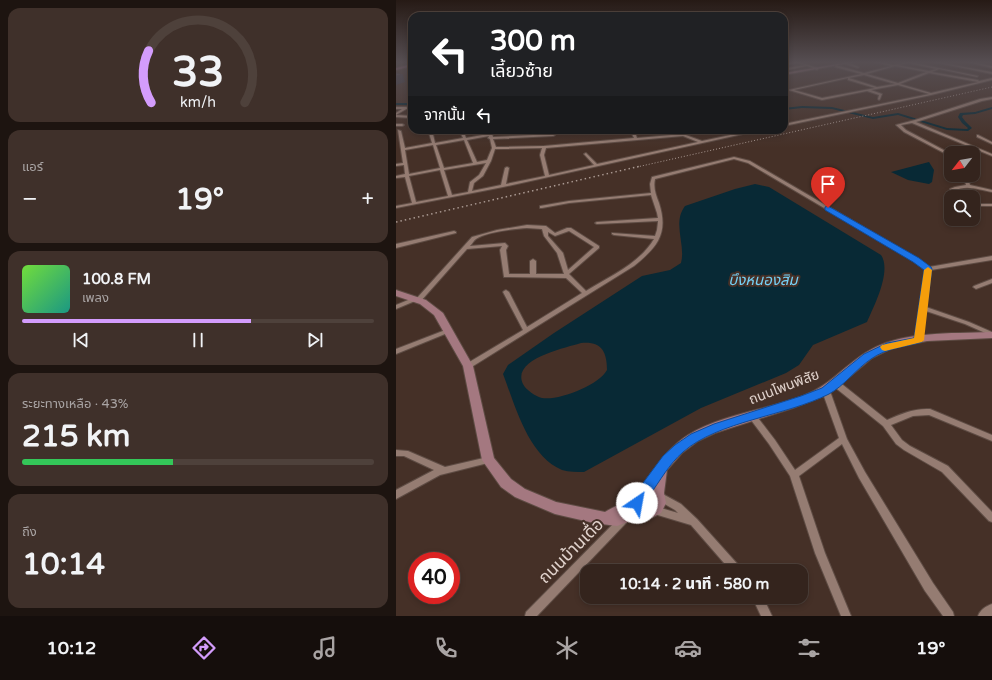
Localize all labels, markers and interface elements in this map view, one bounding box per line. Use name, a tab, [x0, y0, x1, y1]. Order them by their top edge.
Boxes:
text: 300 m	[490, 24, 576, 58]
icon: left	[424, 28, 476, 80]
text: 33	[172, 48, 224, 98]
text: เลี้ยวซ้าย	[490, 60, 553, 82]
text: km/h	[180, 93, 216, 110]
icon: left	[473, 104, 495, 126]
text: จากนั้น	[424, 106, 465, 124]
north arrow	[944, 146, 980, 182]
map controls	[944, 146, 980, 226]
text: แอร์	[22, 159, 43, 175]
pin	[811, 167, 845, 208]
icon: arrive	[817, 173, 839, 195]
text: 19°	[175, 181, 224, 218]
text: −	[22, 186, 38, 212]
text: +	[362, 186, 374, 212]
button: search	[944, 190, 980, 226]
text: 100.8 FM	[82, 270, 151, 288]
water label: บึงหนองสิม	[728, 271, 800, 289]
text: เพลง	[82, 290, 109, 306]
icon: previous	[70, 329, 92, 351]
icon: pause	[187, 329, 209, 351]
icon: next	[304, 329, 326, 351]
street label: ถนนโพนพิสัย	[746, 366, 822, 408]
text: ระยะทางเหลือ · 43%	[22, 396, 128, 412]
text: 215 km	[22, 418, 130, 455]
position arrow	[616, 482, 658, 524]
street label: ถนนบ้านเดื่อ	[533, 513, 608, 588]
text: ถึง	[22, 524, 37, 540]
text: 10:14	[22, 546, 105, 583]
speed limit sign: 40	[408, 552, 460, 604]
text: 10:14 · 2 นาที · 580 m	[619, 575, 769, 593]
icon: directions	[190, 634, 218, 662]
icon: music	[311, 634, 339, 662]
icon: phone	[432, 634, 460, 662]
icon: climate	[553, 634, 581, 662]
icon: car	[674, 634, 702, 662]
icon: filters	[795, 634, 823, 662]
text: 10:12	[47, 637, 96, 659]
text: 19°	[916, 637, 945, 659]

